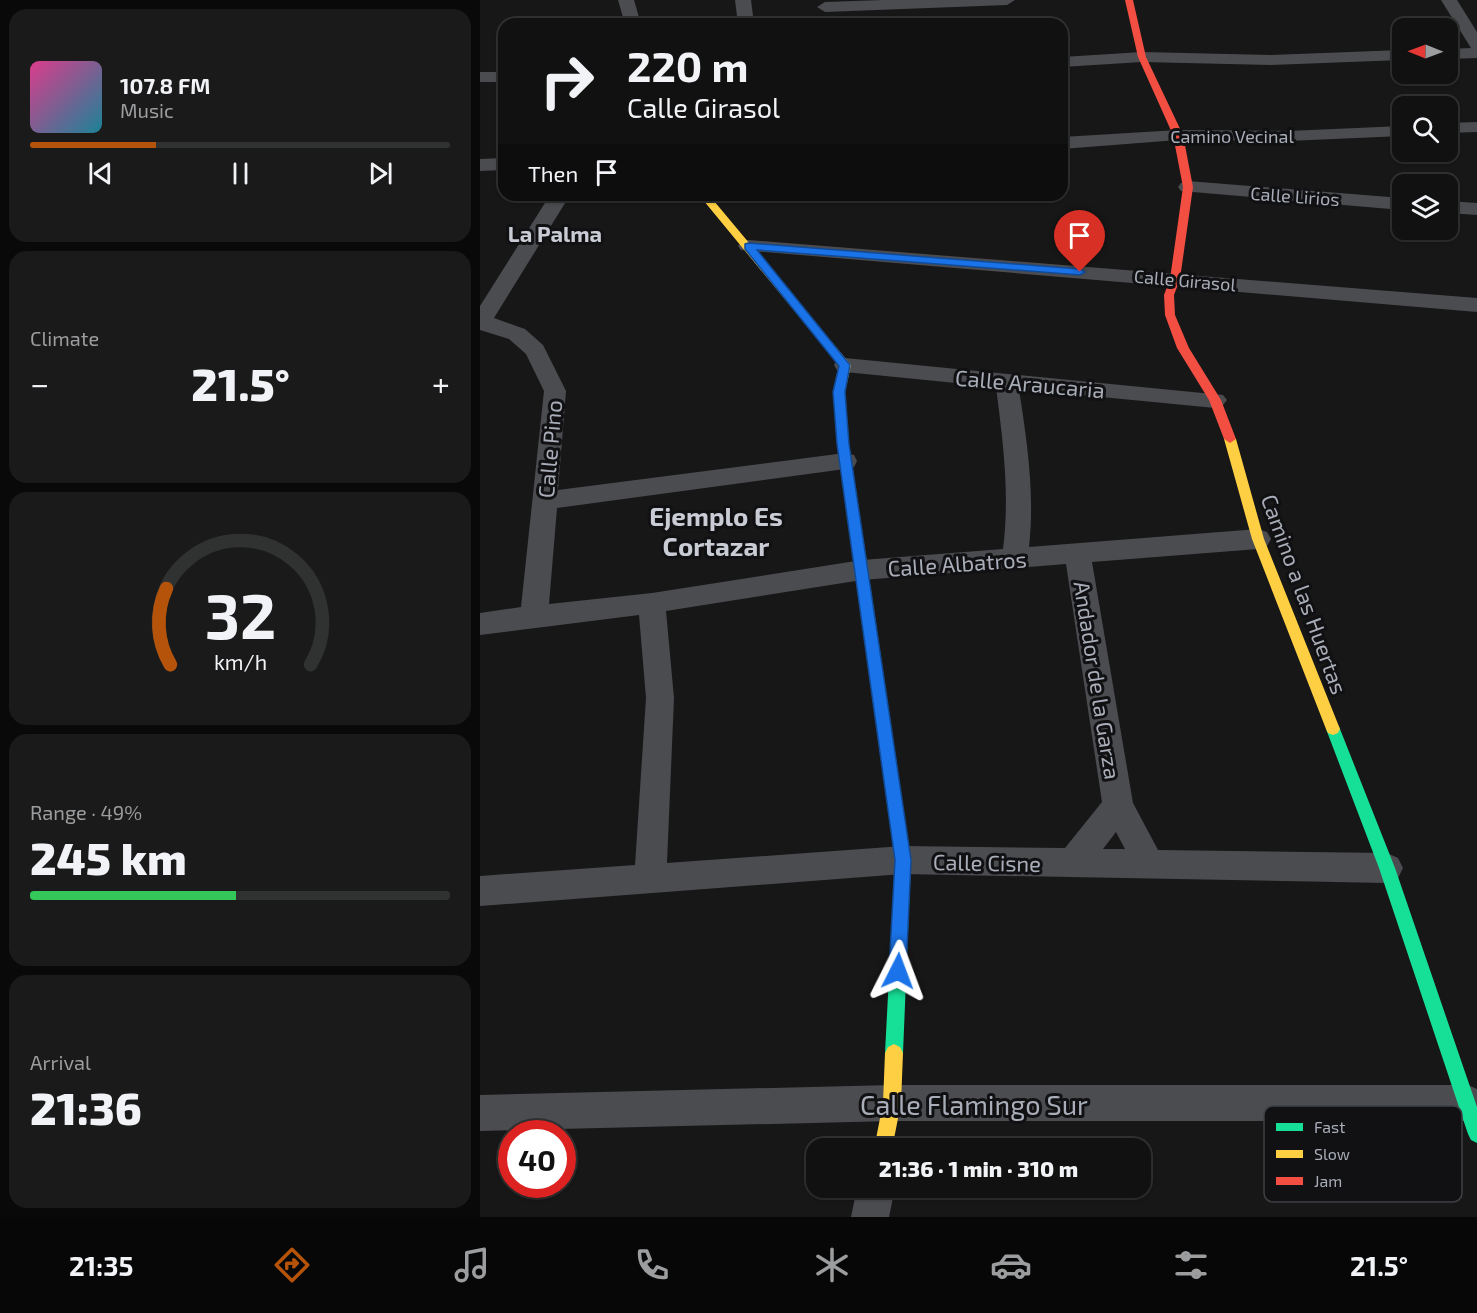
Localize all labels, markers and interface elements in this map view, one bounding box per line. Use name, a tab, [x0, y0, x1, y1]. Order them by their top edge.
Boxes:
north arrow	[1392, 18, 1458, 84]
map controls	[1392, 18, 1458, 240]
text: 220 m	[627, 40, 748, 90]
icon: right	[528, 42, 606, 120]
text: 107.8 FM	[120, 72, 210, 98]
text: Calle Girasol	[627, 91, 780, 123]
button: search	[1392, 96, 1458, 162]
text: Music	[120, 98, 174, 122]
street label: Camino Vecinal	[1170, 125, 1294, 147]
icon: arrive	[590, 156, 623, 189]
icon: previous	[84, 157, 117, 190]
icon: pause	[224, 157, 257, 190]
icon: next	[364, 157, 397, 190]
text: Then	[528, 160, 578, 186]
button: layers	[1392, 174, 1458, 240]
street label: Calle Lirios	[1250, 182, 1340, 210]
pin	[1054, 210, 1105, 272]
icon: arrive	[1063, 219, 1096, 252]
district label: La Palma	[508, 220, 602, 246]
street label: Calle Girasol	[1133, 265, 1237, 295]
text: Climate	[30, 326, 99, 350]
text: 21.5°	[191, 356, 290, 410]
text: −	[30, 363, 49, 403]
text: +	[432, 363, 450, 403]
street label: Calle Araucaria	[954, 364, 1106, 402]
street label: Calle Pino	[532, 399, 566, 499]
street label: Camino a las Huertas	[1257, 491, 1353, 697]
district label: Ejemplo Es Cortazar	[649, 500, 783, 561]
street label: Calle Albatros	[887, 545, 1027, 581]
text: 32	[204, 578, 276, 653]
street label: Andador de la Garza	[1069, 579, 1127, 781]
text: km/h	[213, 650, 267, 675]
text: Range · 49%	[30, 800, 142, 824]
text: 245 km	[30, 830, 187, 884]
street label: Calle Cisne	[933, 848, 1041, 876]
position arrow	[866, 939, 930, 1003]
text: Arrival	[30, 1050, 91, 1074]
text: 21:36	[30, 1080, 142, 1134]
street label: Calle Flamingo Sur	[860, 1088, 1088, 1121]
legend	[1264, 1106, 1462, 1202]
text: Fast	[1314, 1117, 1345, 1136]
speed limit sign: 40	[498, 1120, 576, 1198]
text: Slow	[1314, 1144, 1350, 1163]
text: 21:36 · 1 min · 310 m	[879, 1155, 1078, 1181]
text: Jam	[1314, 1171, 1342, 1190]
icon: directions	[271, 1244, 313, 1286]
icon: music	[451, 1244, 493, 1286]
icon: phone	[631, 1244, 673, 1286]
icon: climate	[811, 1244, 853, 1286]
icon: car	[990, 1244, 1032, 1286]
icon: filters	[1170, 1244, 1212, 1286]
text: 21:35	[69, 1249, 133, 1281]
text: 21.5°	[1350, 1249, 1408, 1281]

